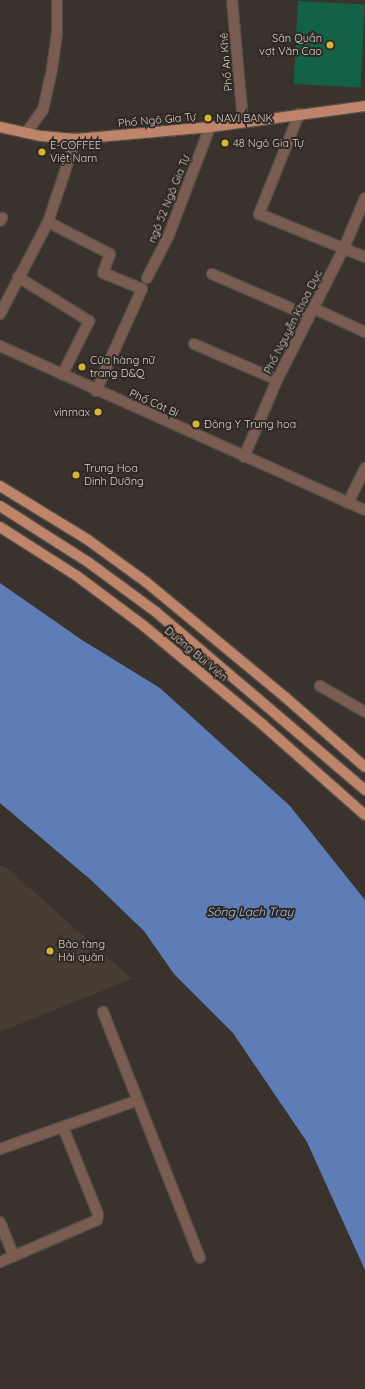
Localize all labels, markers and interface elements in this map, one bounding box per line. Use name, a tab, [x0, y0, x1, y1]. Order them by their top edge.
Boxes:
street label: Phố An Khê	[217, 32, 235, 92]
place label: Sân Quần vợt Văn Cao	[259, 32, 322, 58]
marker: Sân Quần vợt Văn Cao	[325, 40, 335, 50]
street label: Phố Ngô Gia Tự	[117, 110, 197, 130]
place label: NAVI BANK	[216, 111, 273, 125]
marker: NAVI BANK	[203, 113, 213, 123]
place label: 48 Ngô Gia Tự	[233, 136, 304, 150]
marker: 48 Ngô Gia Tự	[220, 138, 230, 148]
place label: E-COFFEE Việt Nam	[50, 139, 101, 165]
marker: E-COFFEE Việt Nam	[37, 147, 47, 157]
street label: ngõ 52 Ngô Gia Tự	[145, 153, 193, 245]
street label: Phố Nguyễn Khoa Dục	[261, 268, 325, 376]
place label: Cửa hàng nữ trang D&Q	[90, 354, 155, 380]
marker: Cửa hàng nữ trang D&Q	[77, 362, 87, 372]
street label: Phố Cát Bi	[127, 386, 181, 420]
place label: vinmax	[53, 405, 90, 419]
marker: vinmax	[93, 407, 103, 417]
place label: Đông Y Trung hoa	[204, 417, 296, 431]
marker: Đông Y Trung hoa	[191, 419, 201, 429]
place label: Trung Hoa Dinh Dưỡng	[84, 462, 144, 488]
marker: Trung Hoa Dinh Dưỡng	[71, 470, 81, 480]
street label: Đường Bùi Viện	[162, 624, 230, 684]
water label: Sông Lạch Tray	[207, 905, 293, 919]
place label: Bảo tàng Hải quân	[58, 938, 105, 964]
marker: Bảo tàng Hải quân	[45, 946, 55, 956]

